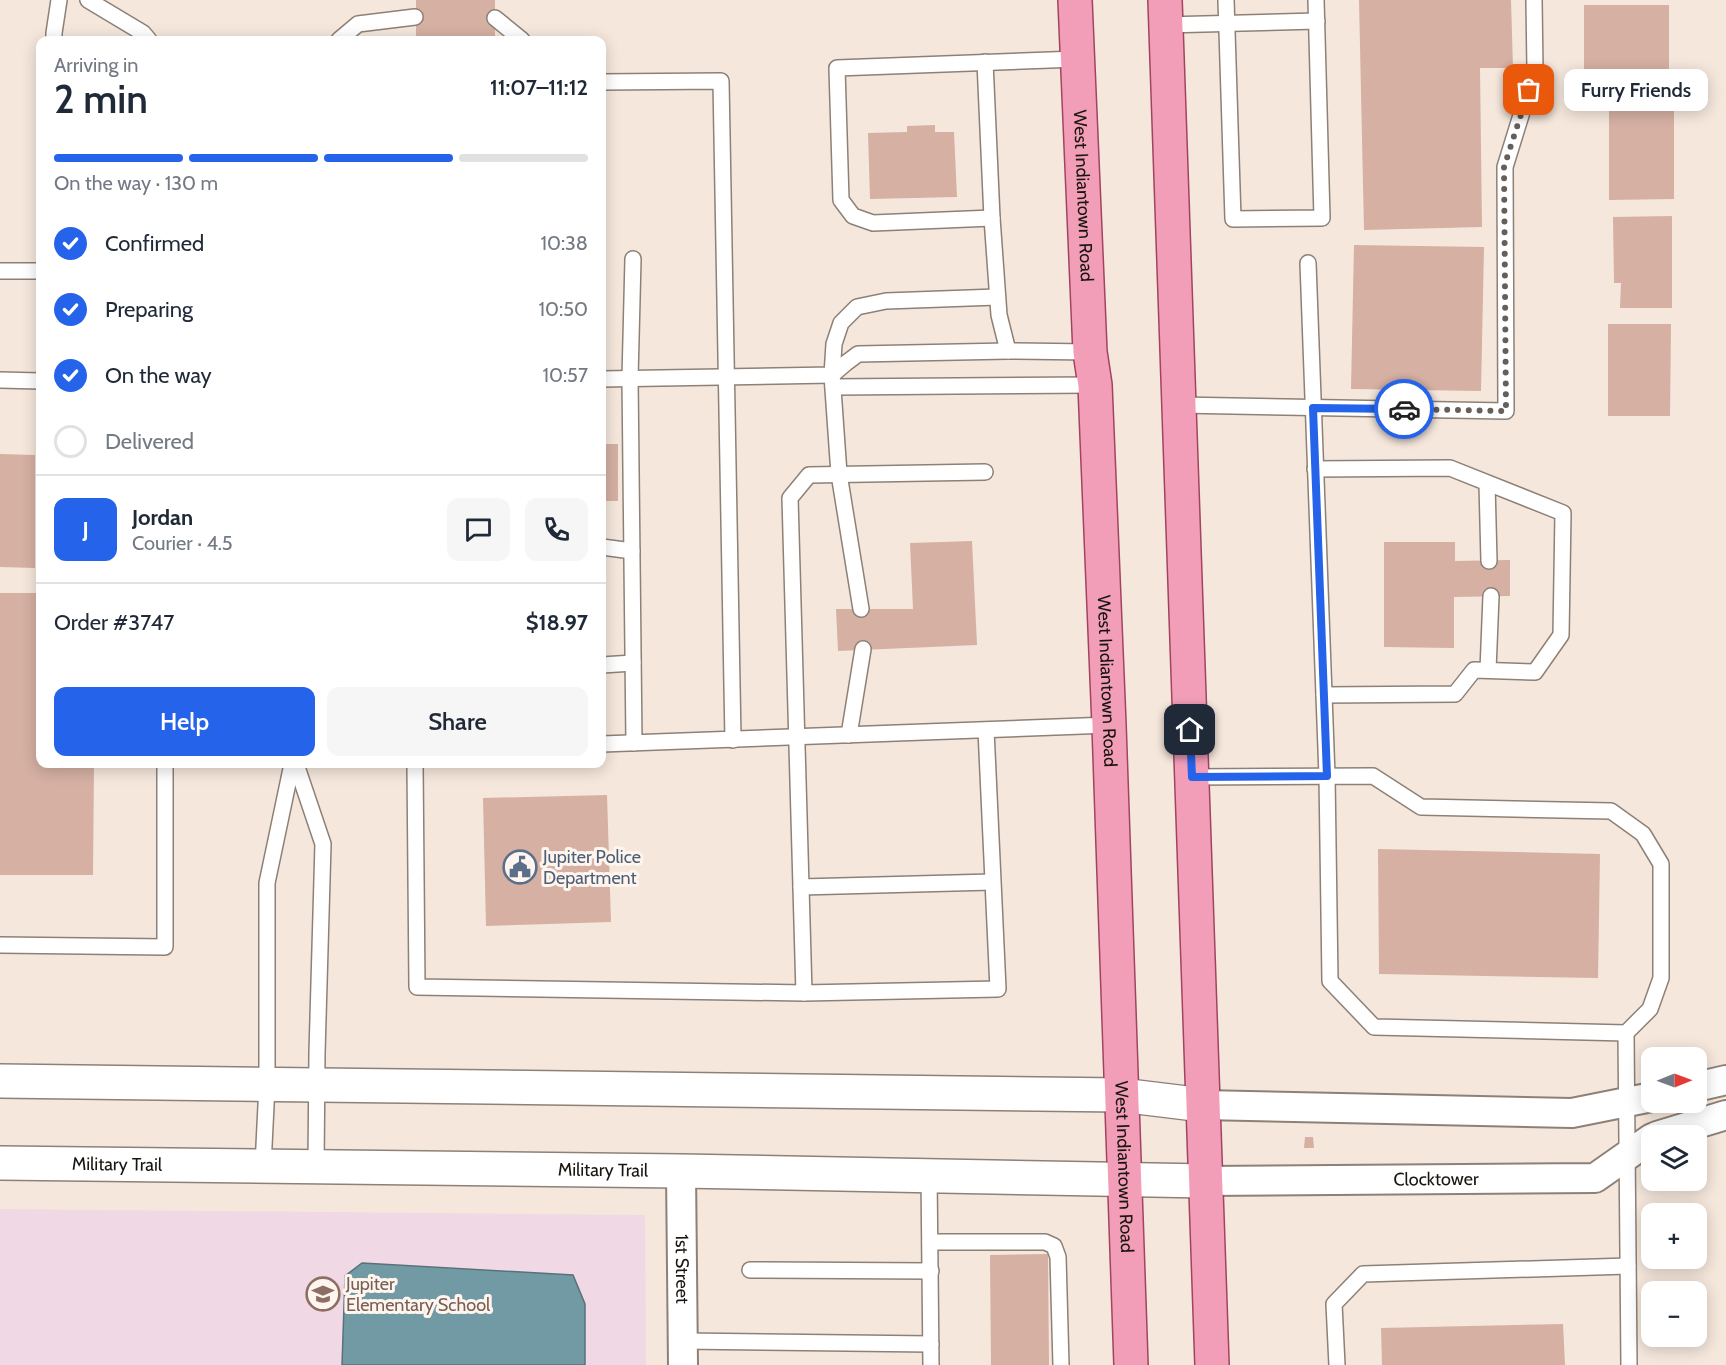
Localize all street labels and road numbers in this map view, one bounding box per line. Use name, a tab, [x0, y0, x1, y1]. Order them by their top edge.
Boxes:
street label: West Indiantown Road	[1069, 109, 1098, 282]
street label: West Indiantown Road	[1093, 595, 1121, 767]
street label: West Indiantown Road	[1110, 1080, 1138, 1253]
street label: Military Trail	[72, 1153, 163, 1176]
street label: Military Trail	[558, 1159, 649, 1182]
street label: Clocktower	[1393, 1168, 1479, 1191]
street label: 1st Street	[671, 1234, 693, 1304]

